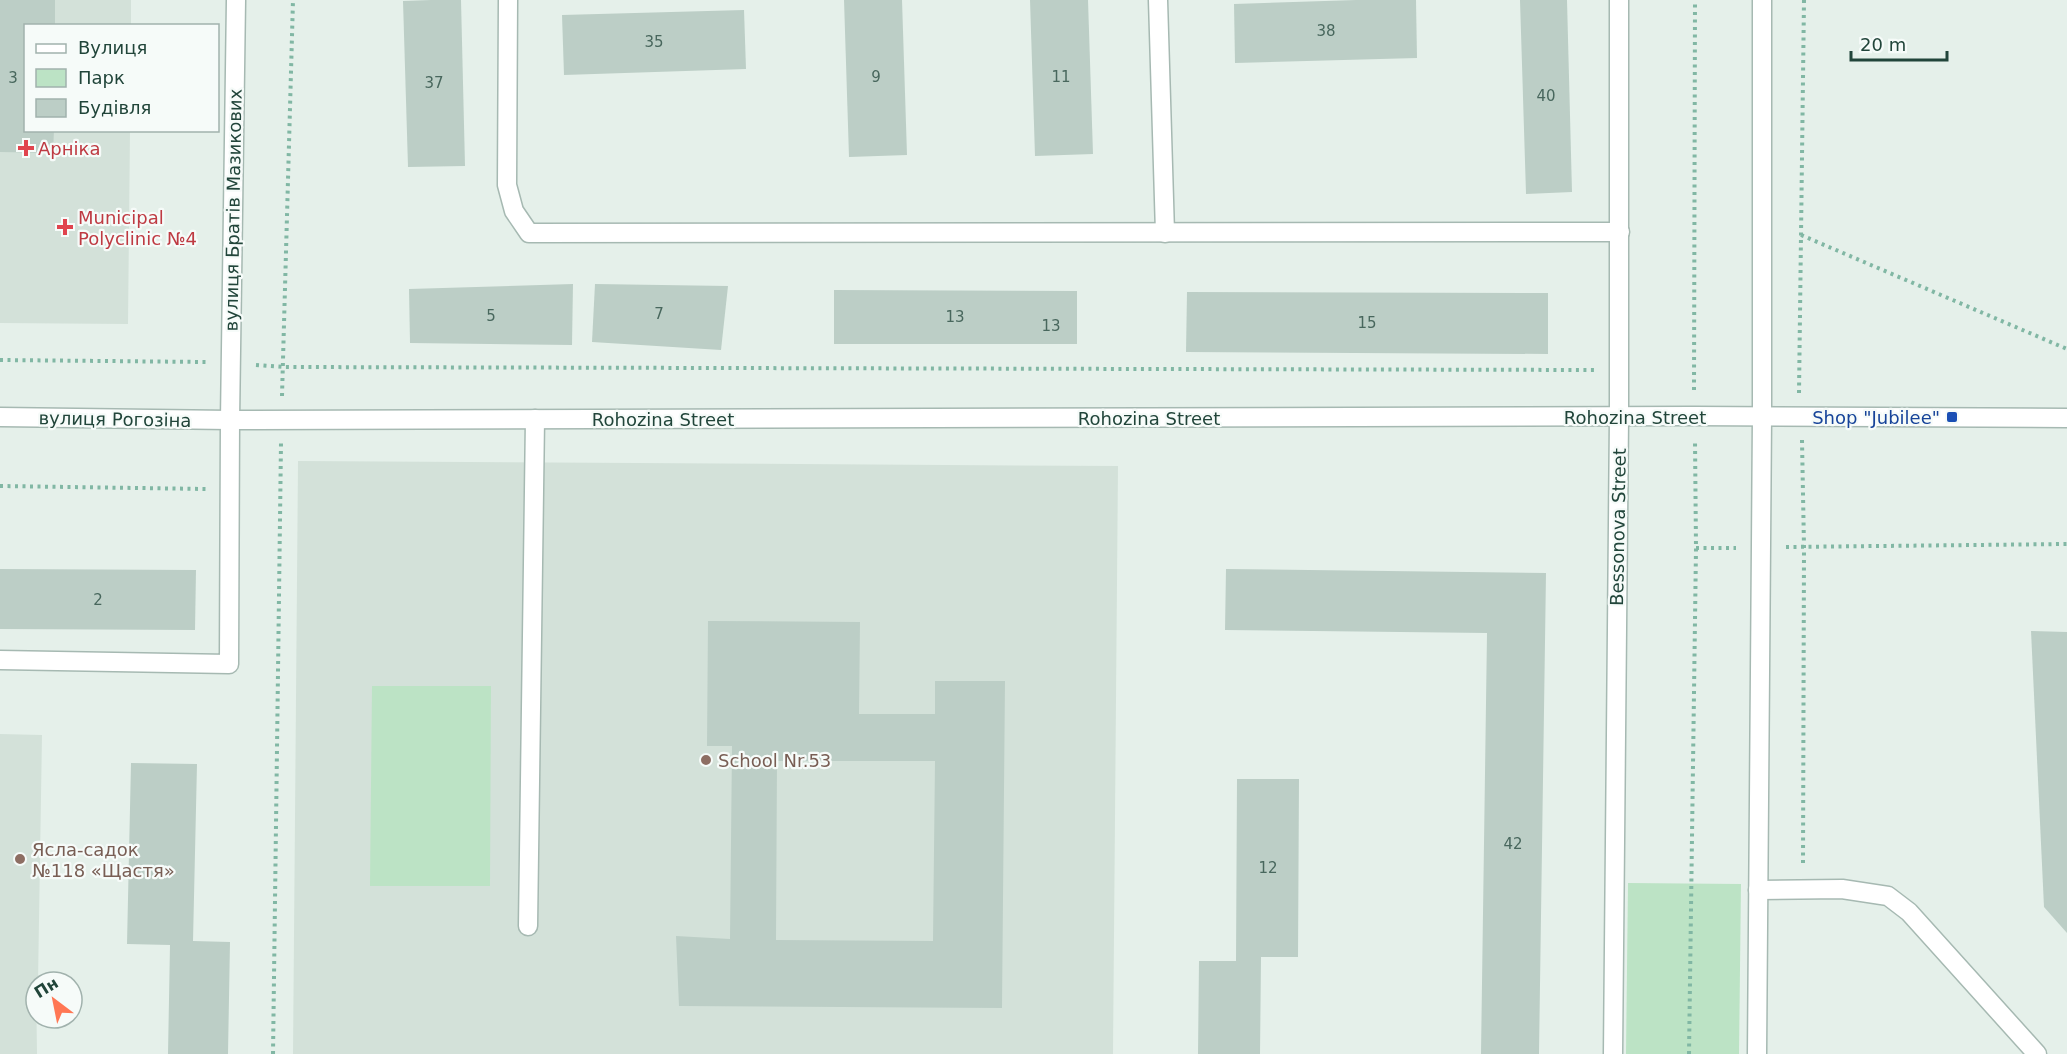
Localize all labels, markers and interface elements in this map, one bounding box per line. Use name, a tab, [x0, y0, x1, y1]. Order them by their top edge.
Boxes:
house number: 38	[1316, 22, 1336, 40]
legend	[24, 24, 219, 132]
scale bar	[1851, 24, 1947, 62]
house number: 35	[644, 33, 664, 51]
text: 20 m	[1860, 34, 1906, 55]
text: Вулиця	[78, 37, 147, 58]
text: Парк	[78, 67, 125, 88]
house number: 9	[871, 68, 881, 86]
house number: 11	[1051, 68, 1071, 86]
house number: 3	[8, 69, 18, 87]
house number: 37	[424, 74, 444, 92]
house number: 40	[1536, 87, 1556, 105]
street label: вулиця Братів Мазикових	[220, 88, 246, 331]
text: Будівля	[78, 97, 151, 118]
place label: Арніка	[38, 138, 100, 159]
marker: Арніка	[19, 141, 33, 155]
place label: Municipal Polyclinic №4	[78, 207, 197, 249]
marker: Municipal Polyclinic №4	[56, 218, 74, 236]
house number: 7	[654, 305, 664, 323]
house number: 5	[486, 307, 496, 325]
house number: 13	[945, 308, 965, 326]
house number: 15	[1357, 314, 1377, 332]
house number: 13	[1041, 317, 1061, 335]
street label: вулиця Рогозіна	[38, 407, 192, 431]
street label: Rohozina Street	[1564, 407, 1706, 428]
place label: Shop "Jubilee"	[1812, 407, 1940, 428]
street label: Rohozina Street	[1078, 408, 1220, 429]
street label: Rohozina Street	[592, 409, 734, 430]
marker: Shop "Jubilee"	[1945, 410, 1959, 424]
street label: Bessonova Street	[1606, 448, 1630, 606]
house number: 2	[93, 591, 103, 609]
place label: School Nr.53	[718, 750, 831, 771]
marker: School Nr.53	[699, 753, 713, 767]
house number: 42	[1503, 835, 1523, 853]
place label: Ясла-садок №118 «Щастя»	[32, 839, 175, 881]
marker: Ясла-садок №118 «Щастя»	[13, 852, 27, 866]
house number: 12	[1258, 859, 1278, 877]
north arrow	[24, 970, 84, 1030]
text: Пн	[31, 973, 62, 1002]

